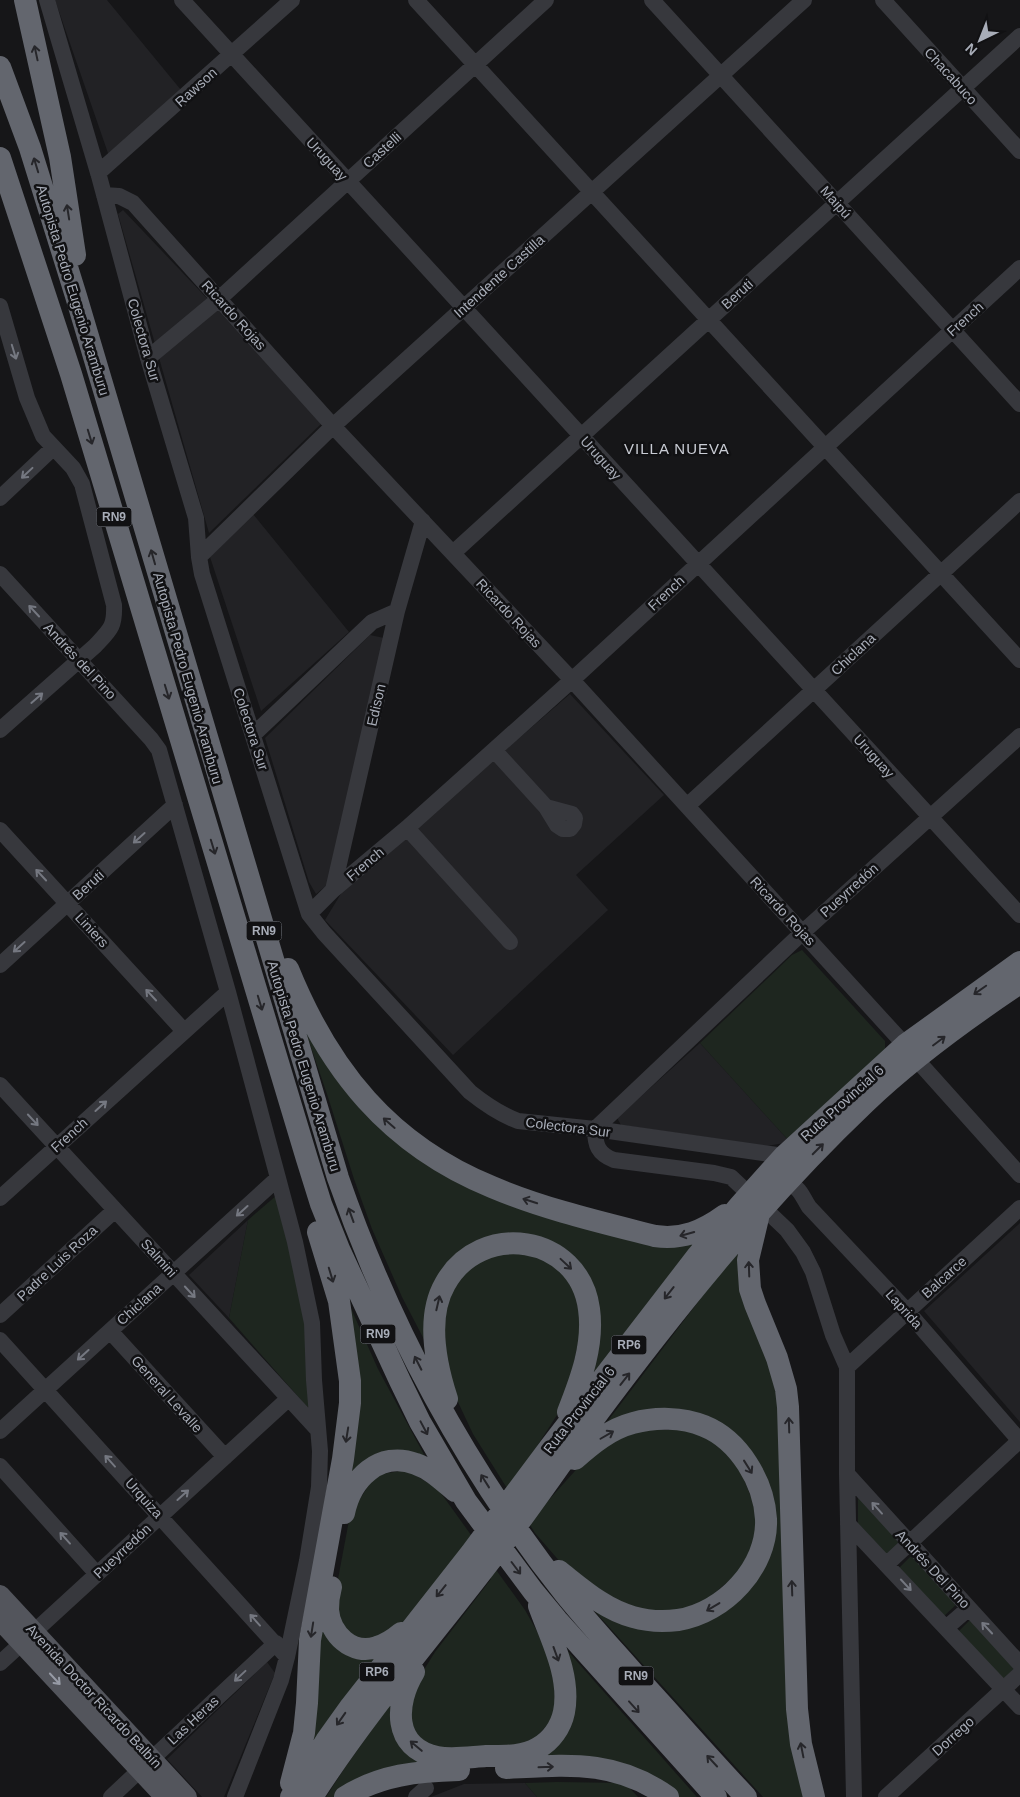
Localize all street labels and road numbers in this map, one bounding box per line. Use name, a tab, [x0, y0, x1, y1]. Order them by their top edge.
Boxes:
street label: Chacabuco	[921, 44, 981, 108]
street label: Rawson	[172, 64, 220, 110]
street label: Castelli	[360, 129, 404, 171]
street label: Uruguay	[303, 134, 351, 184]
street label: Maipú	[817, 182, 855, 222]
street label: Autopista Pedro Eugenio Aramburu	[33, 183, 113, 397]
street label: Intendente Castilla	[451, 231, 548, 321]
street label: Beruti	[718, 276, 756, 312]
street label: Ricardo Rojas	[199, 277, 269, 353]
street label: Colectora Sur	[125, 297, 164, 384]
street label: French	[943, 298, 987, 340]
street label: Uruguay	[577, 433, 625, 483]
road number: RN9	[96, 508, 132, 526]
street label: Autopista Pedro Eugenio Aramburu	[150, 570, 226, 786]
street label: French	[645, 572, 687, 614]
street label: Ricardo Rojas	[473, 575, 545, 651]
street label: Andrés del Pino	[40, 619, 120, 703]
street label: Chiclana	[828, 629, 879, 678]
street label: Edison	[363, 682, 389, 728]
street label: Colectora Sur	[230, 686, 272, 772]
street label: Uruguay	[850, 731, 898, 781]
street label: French	[343, 844, 387, 884]
street label: Pueyrredón	[817, 860, 881, 920]
street label: Beruti	[69, 867, 107, 903]
street label: Ricardo Rojas	[747, 873, 819, 949]
street label: Liniers	[72, 909, 112, 951]
road number: RN9	[246, 921, 282, 940]
street label: Autopista Pedro Eugenio Aramburu	[264, 959, 344, 1173]
street label: Ruta Provincial 6	[797, 1062, 887, 1144]
street label: French	[47, 1114, 91, 1156]
street label: Colectora Sur	[525, 1114, 612, 1140]
street label: Padre Luis Roza	[14, 1222, 100, 1304]
street label: Salmini	[138, 1236, 180, 1280]
street label: Balcarce	[918, 1253, 970, 1301]
street label: Chiclana	[113, 1280, 165, 1328]
street label: Laprida	[882, 1286, 926, 1332]
road number: RN9	[360, 1325, 396, 1344]
road number: RP6	[612, 1336, 646, 1354]
street label: General Levalle	[128, 1352, 206, 1436]
street label: Ruta Provincial 6	[540, 1363, 618, 1457]
street label: Urquiza	[122, 1475, 166, 1521]
street label: Pueyrredón	[90, 1520, 154, 1582]
street label: Andrés Del Pino	[893, 1527, 973, 1612]
street label: Avenida Doctor Ricardo Balbín	[23, 1621, 165, 1771]
road number: RP6	[360, 1662, 394, 1681]
road number: RN9	[618, 1666, 654, 1685]
street label: Las Heras	[164, 1692, 222, 1748]
street label: Dorrego	[929, 1713, 977, 1759]

